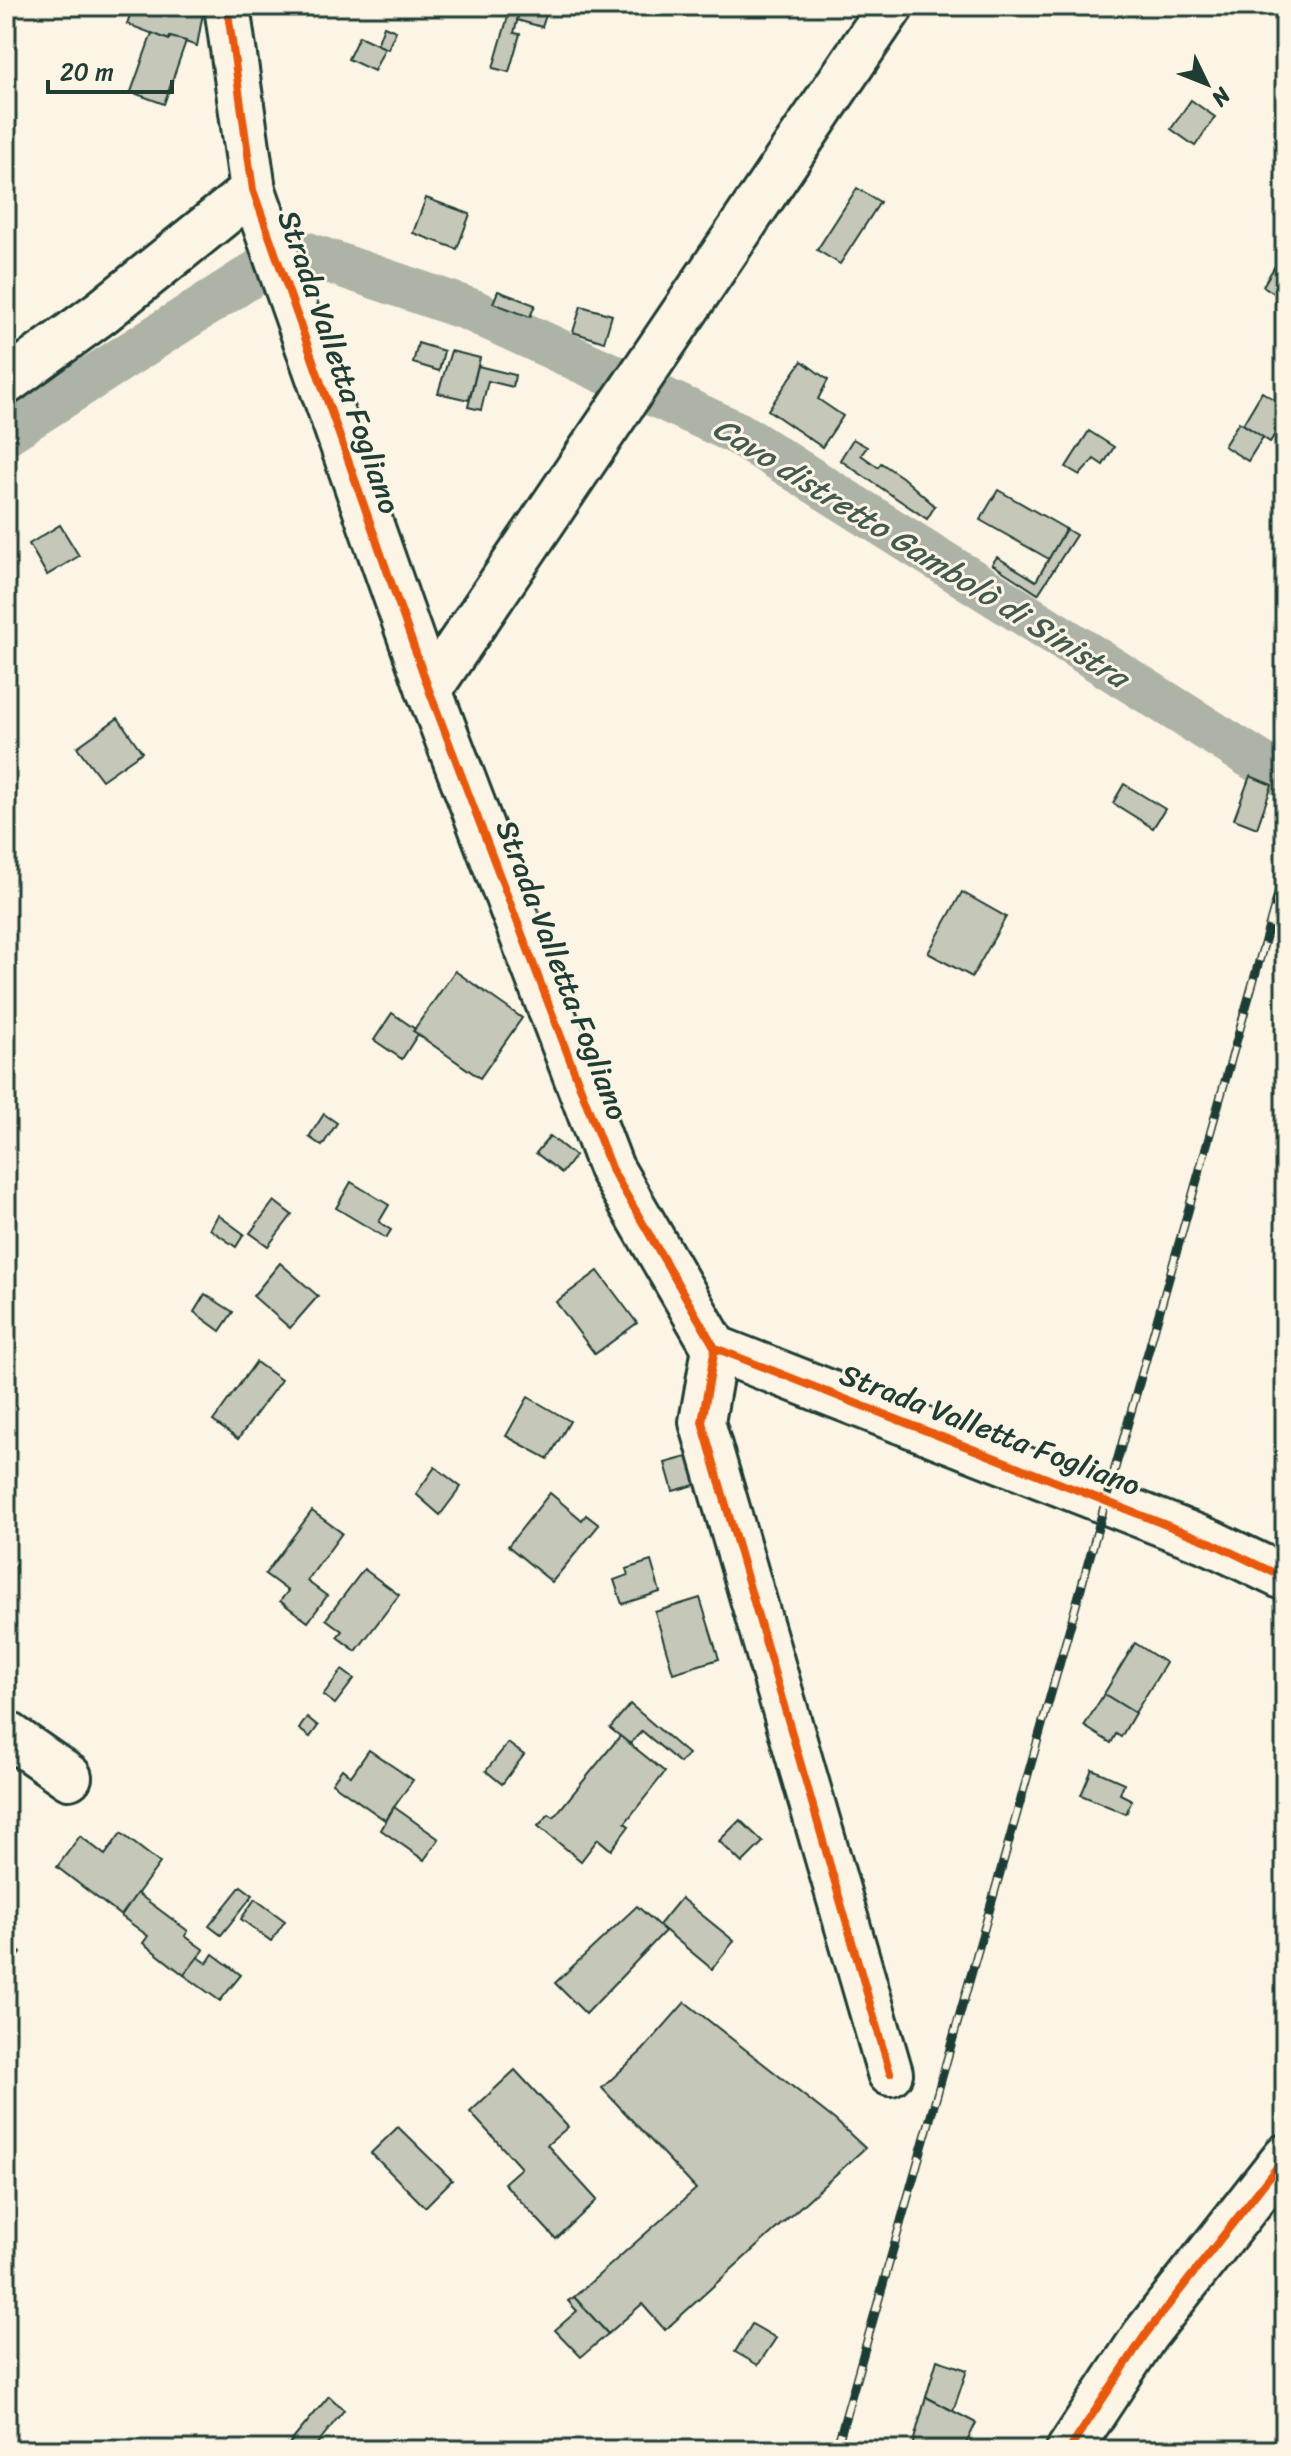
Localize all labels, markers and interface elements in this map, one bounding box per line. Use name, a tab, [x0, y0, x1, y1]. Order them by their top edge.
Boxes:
scale bar	[48, 44, 172, 94]
north arrow	[1167, 44, 1247, 124]
text: 20 m	[60, 51, 114, 93]
text: N	[1201, 78, 1241, 117]
street label: Strada Valletta Fogliano	[262, 203, 416, 521]
water label: Cavo distretto Gambolò di Sinistra	[701, 401, 1143, 706]
street label: Strada Valletta Fogliano	[480, 812, 644, 1128]
street label: Strada Valletta Fogliano	[832, 1348, 1148, 1512]

